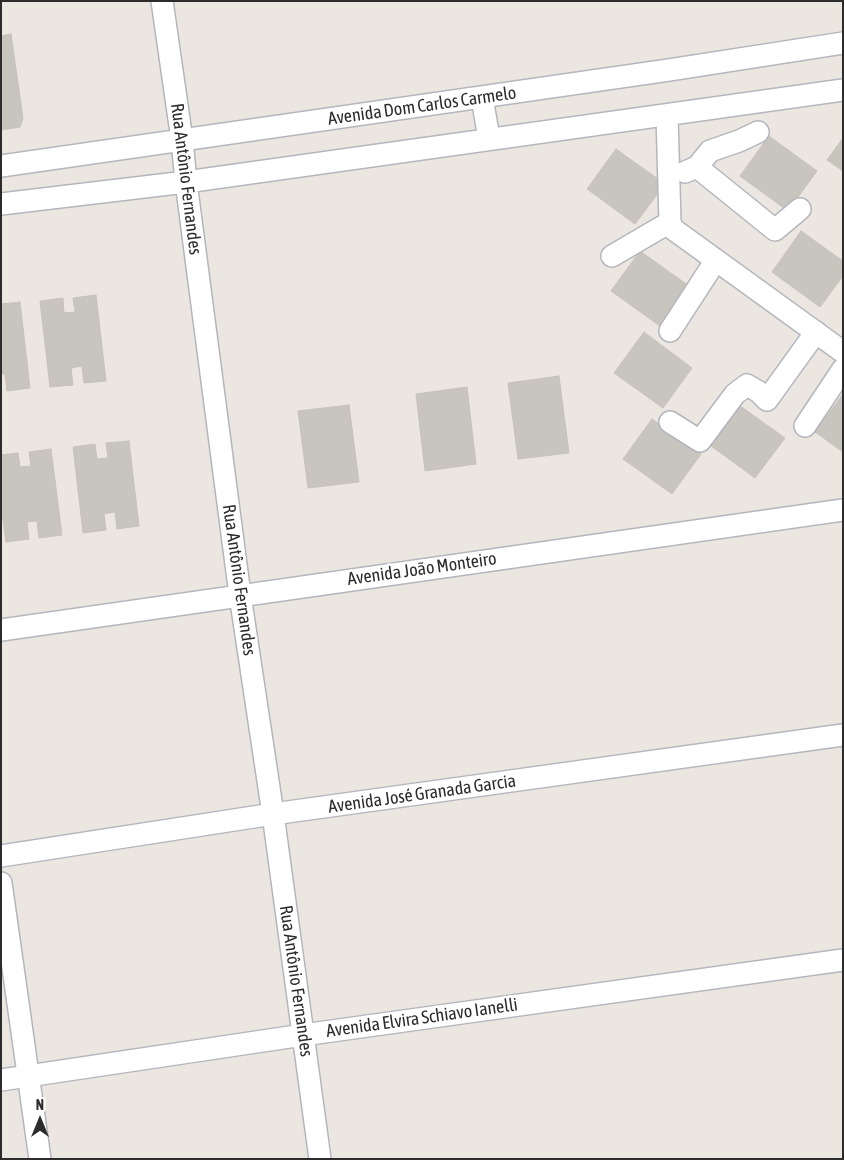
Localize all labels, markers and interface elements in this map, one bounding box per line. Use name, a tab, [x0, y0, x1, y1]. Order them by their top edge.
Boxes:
street label: Avenida Dom Carlos Carmelo	[326, 82, 518, 130]
street label: Rua Antônio Fernandes	[166, 102, 206, 256]
street label: Rua Antônio Fernandes	[218, 503, 260, 657]
street label: Avenida João Monteiro	[346, 548, 498, 590]
street label: Avenida José Granada Garcia	[327, 770, 517, 818]
street label: Rua Antônio Fernandes	[275, 904, 317, 1058]
street label: Avenida Elvira Schiavo Ianelli	[325, 994, 519, 1042]
north arrow	[15, 1095, 65, 1145]
text: N	[36, 1097, 44, 1113]

